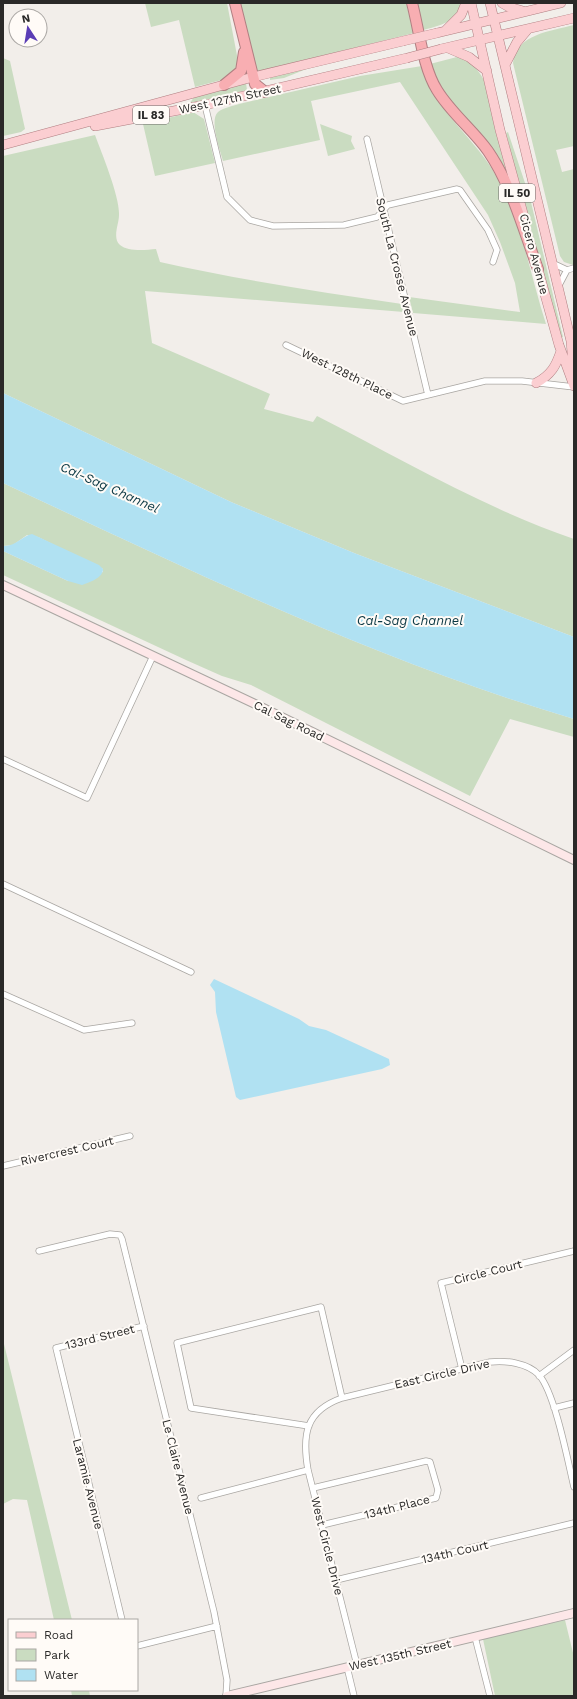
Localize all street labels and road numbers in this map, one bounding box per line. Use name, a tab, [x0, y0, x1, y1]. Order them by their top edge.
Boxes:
street label: West 127th Street	[178, 81, 282, 117]
road number: IL 83	[133, 106, 169, 124]
road number: IL 50	[499, 184, 535, 202]
street label: South La Crosse Avenue	[373, 196, 421, 338]
street label: Cicero Avenue	[516, 212, 552, 296]
street label: West 128th Place	[299, 346, 395, 402]
street label: Cal Sag Road	[252, 698, 326, 744]
street label: Rivercrest Court	[19, 1133, 115, 1169]
street label: Circle Court	[452, 1257, 524, 1287]
street label: 133rd Street	[64, 1322, 136, 1352]
street label: East Circle Drive	[393, 1356, 491, 1392]
street label: Le Claire Avenue	[159, 1418, 197, 1516]
street label: Laramie Avenue	[70, 1437, 106, 1531]
street label: 134th Place	[363, 1492, 431, 1522]
street label: West Circle Drive	[308, 1495, 346, 1597]
street label: 134th Court	[420, 1538, 490, 1566]
street label: West 135th Street	[347, 1636, 453, 1674]

